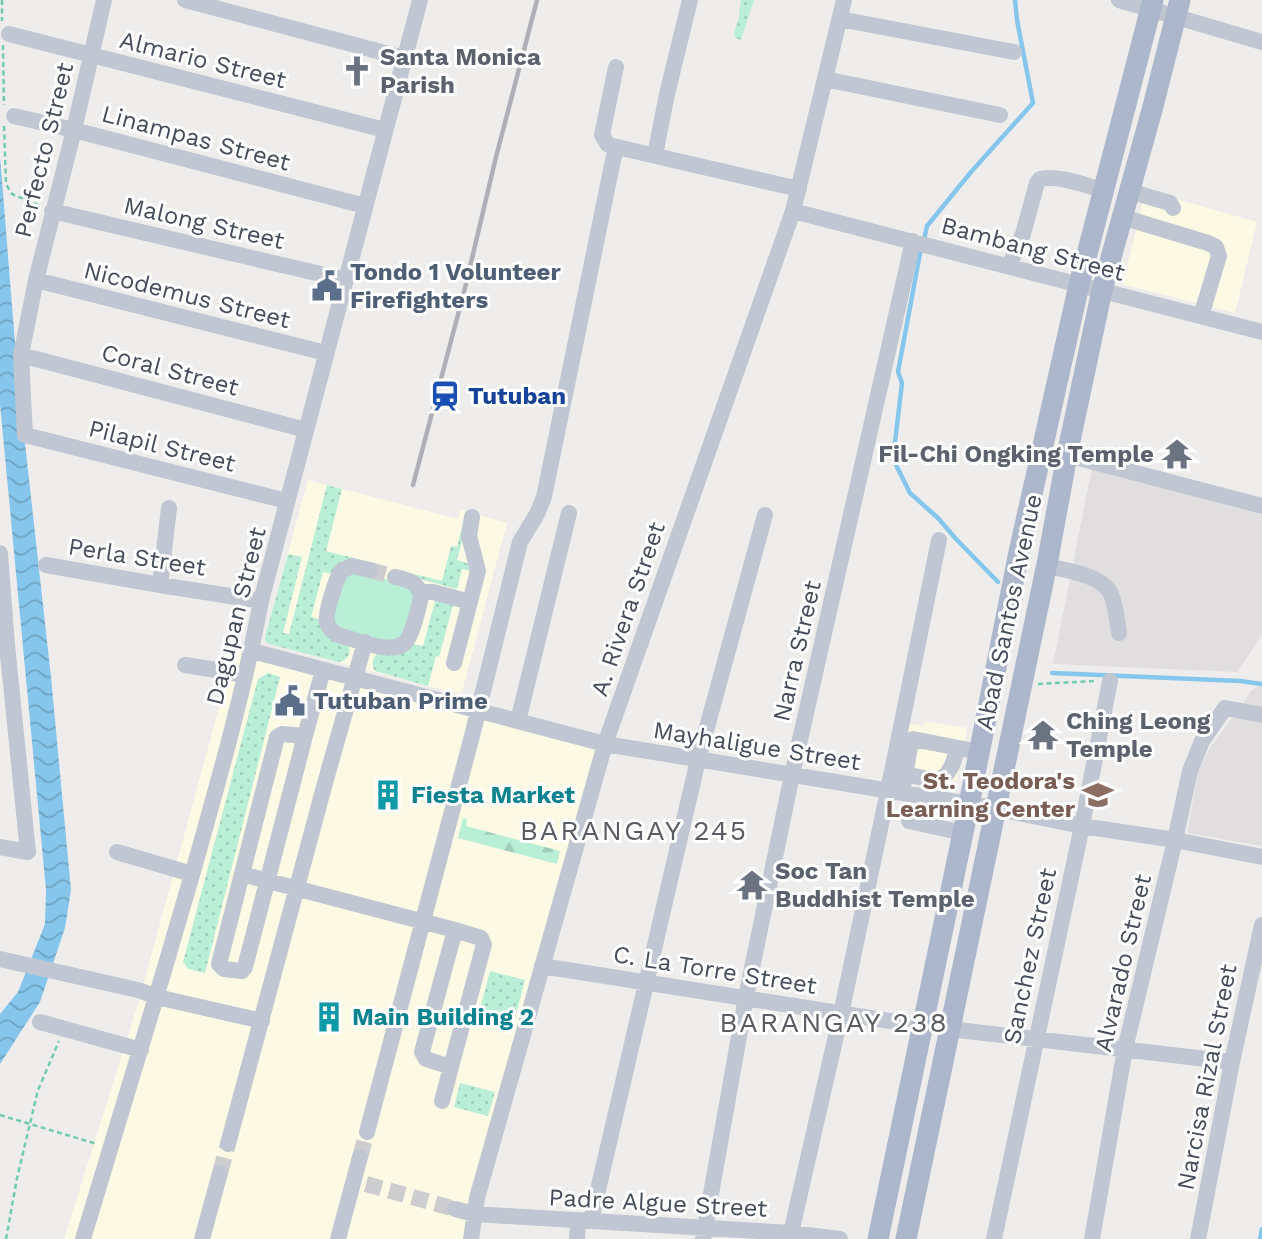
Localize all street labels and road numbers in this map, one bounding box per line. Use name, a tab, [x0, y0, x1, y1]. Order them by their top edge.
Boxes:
street label: Almario Street	[117, 26, 289, 94]
street label: Perfecto Street	[9, 60, 79, 240]
street label: Linampas Street	[99, 99, 293, 177]
street label: Malong Street	[121, 191, 287, 255]
street label: Bambang Street	[938, 211, 1128, 287]
street label: Nicodemus Street	[81, 256, 293, 334]
street label: Coral Street	[98, 338, 242, 402]
street label: Pilapil Street	[86, 414, 238, 478]
street label: Abad Santos Avenue	[970, 492, 1048, 732]
street label: A. Rivera Street	[585, 518, 671, 700]
street label: Dagupan Street	[200, 524, 272, 708]
street label: Perla Street	[66, 532, 208, 582]
street label: Narra Street	[767, 578, 827, 724]
street label: Mayhaligue Street	[651, 716, 863, 776]
street label: Sanchez Street	[998, 866, 1062, 1046]
street label: Alvarado Street	[1089, 871, 1157, 1055]
street label: C. La Torre Street	[611, 940, 819, 1000]
street label: Narcisa Rizal Street	[1171, 962, 1243, 1192]
street label: Padre Algue Street	[548, 1183, 768, 1223]

